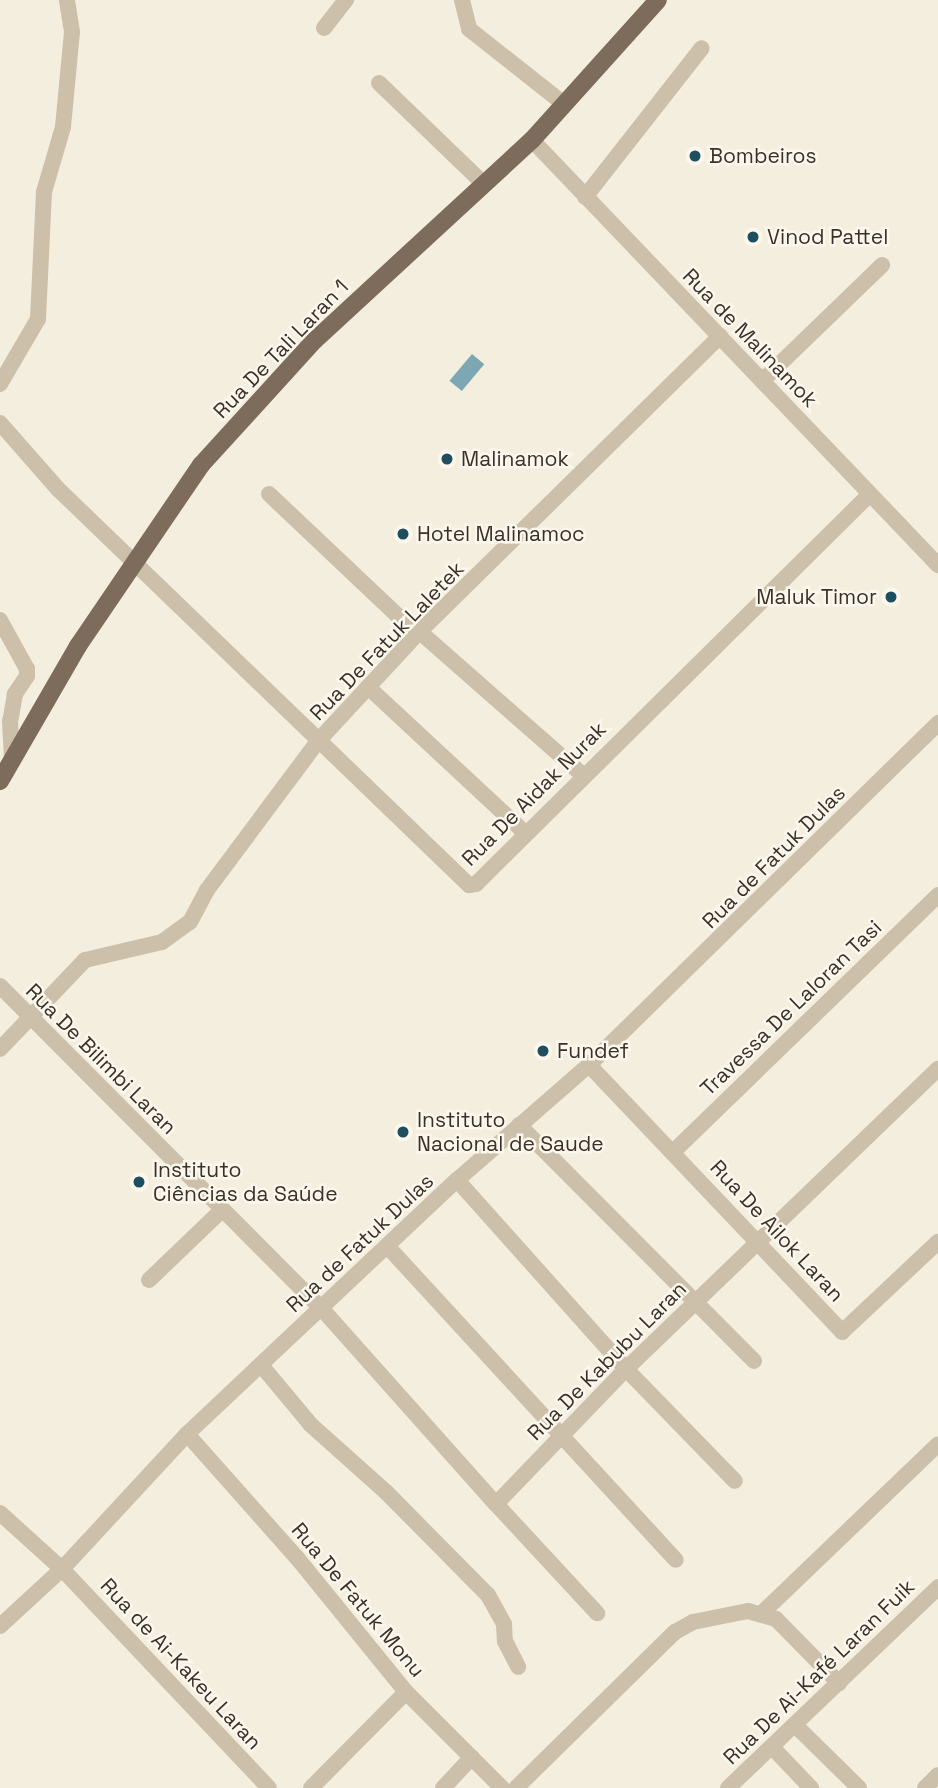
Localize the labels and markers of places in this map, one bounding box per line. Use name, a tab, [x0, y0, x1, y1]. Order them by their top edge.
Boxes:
place label: Bombeiros	[709, 143, 817, 169]
marker: Bombeiros	[687, 148, 703, 164]
place label: Vinod Pattel	[767, 224, 888, 250]
marker: Vinod Pattel	[745, 229, 761, 245]
place label: Malinamok	[461, 446, 569, 472]
marker: Malinamok	[439, 451, 455, 467]
place label: Hotel Malinamoc	[417, 521, 585, 547]
marker: Hotel Malinamoc	[395, 526, 411, 542]
place label: Maluk Timor	[756, 584, 877, 610]
marker: Maluk Timor	[883, 589, 899, 605]
place label: Fundef	[557, 1038, 629, 1064]
marker: Fundef	[535, 1043, 551, 1059]
place label: Instituto Nacional de Saude	[417, 1107, 604, 1157]
marker: Instituto Nacional de Saude	[395, 1124, 411, 1140]
place label: Instituto Ciências da Saúde	[153, 1157, 338, 1207]
marker: Instituto Ciências da Saúde	[131, 1174, 147, 1190]

